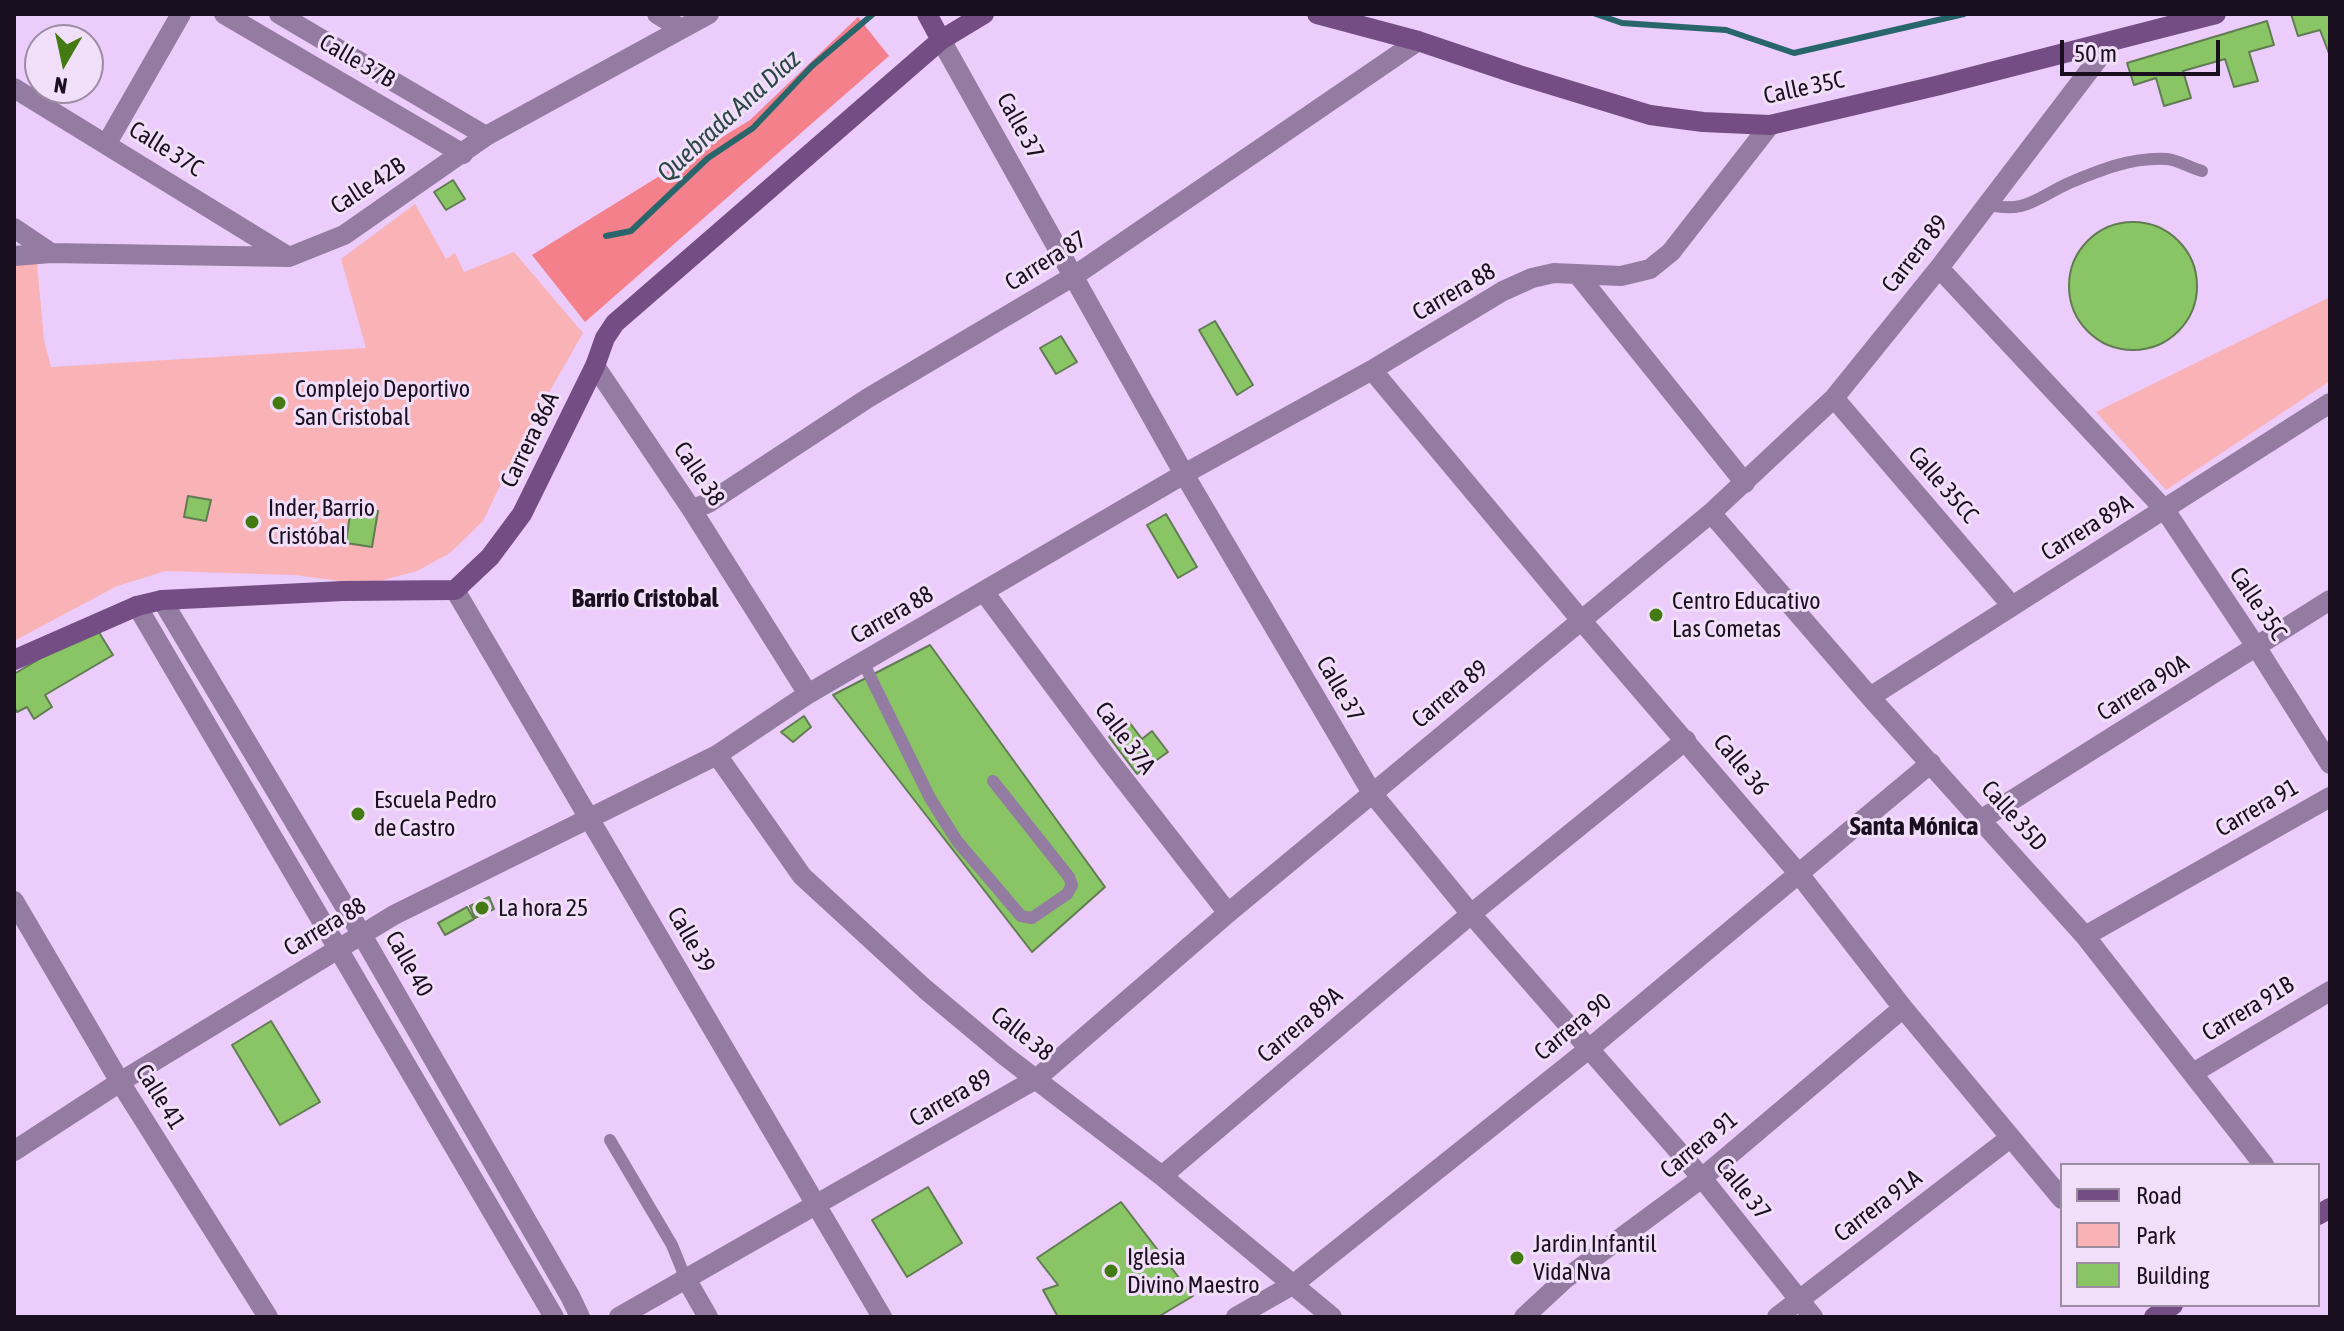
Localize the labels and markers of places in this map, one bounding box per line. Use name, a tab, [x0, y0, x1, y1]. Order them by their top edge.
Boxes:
place label: Complejo Deportivo San Cristobal	[295, 375, 470, 431]
marker: Complejo Deportivo San Cristobal	[270, 394, 288, 412]
place label: Inder, Barrio Cristóbal	[268, 494, 375, 550]
marker: Inder, Barrio Cristóbal	[243, 513, 261, 531]
place label: Centro Educativo Las Cometas	[1672, 587, 1820, 643]
marker: Centro Educativo Las Cometas	[1647, 606, 1665, 624]
place label: Escuela Pedro de Castro	[374, 786, 497, 842]
marker: Escuela Pedro de Castro	[349, 805, 367, 823]
place label: La hora 25	[498, 894, 588, 922]
marker: La hora 25	[473, 899, 491, 917]
place label: Jardin Infantil Vida Nva	[1533, 1230, 1657, 1286]
place label: Iglesia Divino Maestro	[1127, 1243, 1259, 1299]
marker: Jardin Infantil Vida Nva	[1508, 1249, 1526, 1267]
marker: Iglesia Divino Maestro	[1102, 1262, 1120, 1280]

